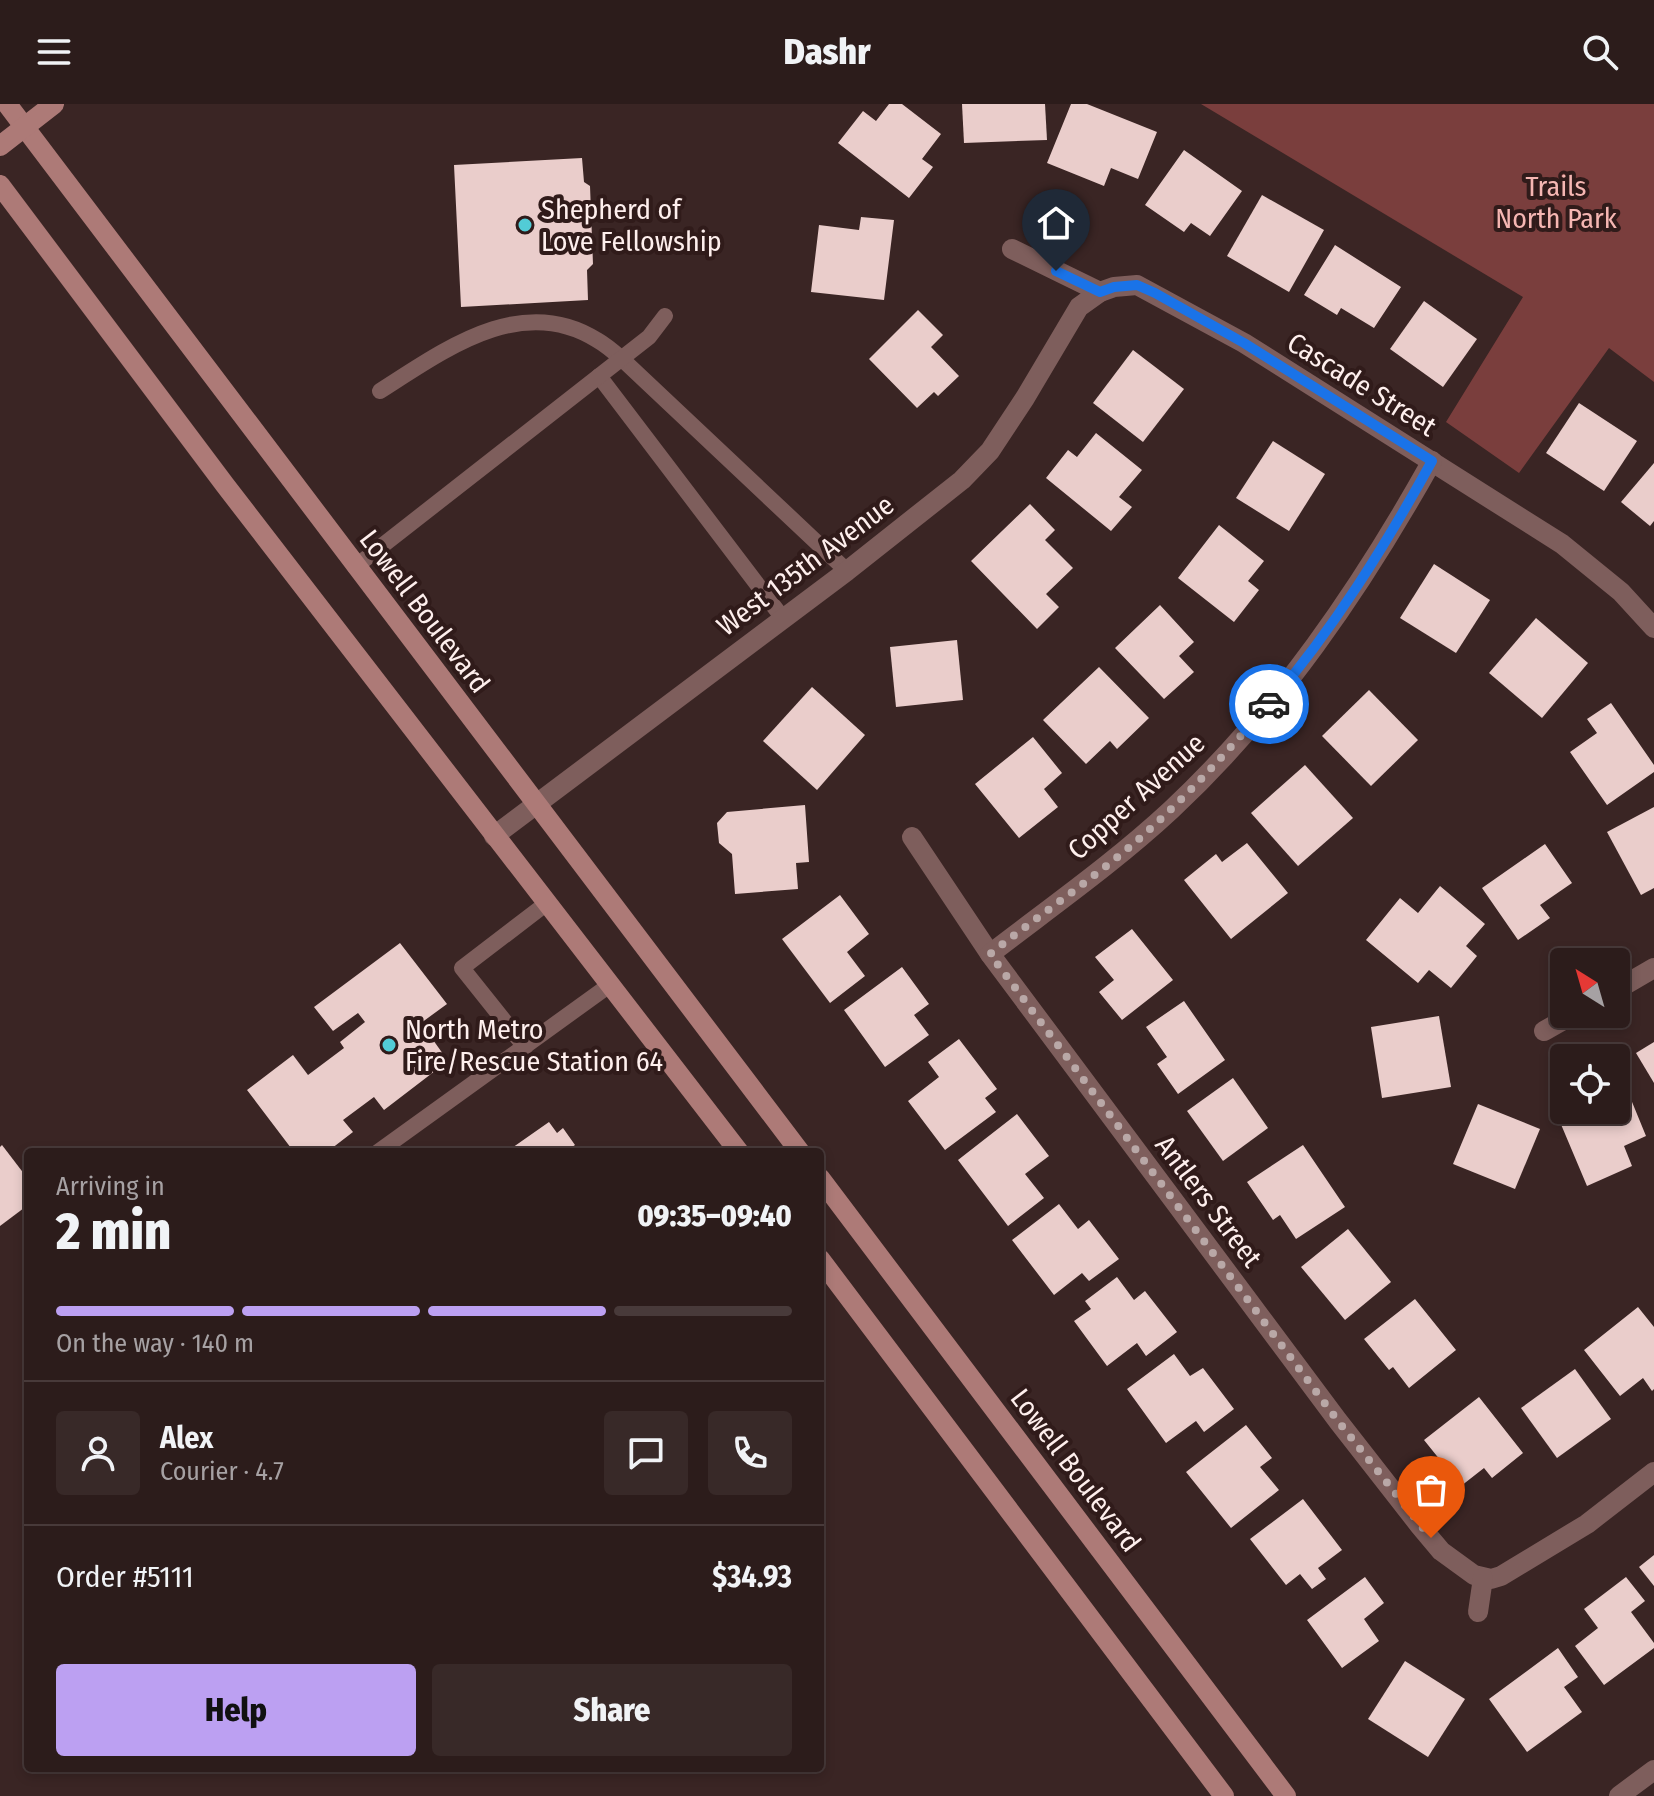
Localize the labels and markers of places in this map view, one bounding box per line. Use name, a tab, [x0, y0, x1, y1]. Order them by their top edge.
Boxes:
pin	[1022, 189, 1090, 271]
place label: Shepherd of Love Fellowship	[541, 193, 722, 258]
marker: Shepherd of Love Fellowship	[516, 216, 534, 234]
place label: North Metro Fire/Rescue Station 64	[405, 1013, 663, 1078]
marker: North Metro Fire/Rescue Station 64	[380, 1036, 398, 1054]
pin	[1397, 1456, 1465, 1538]

